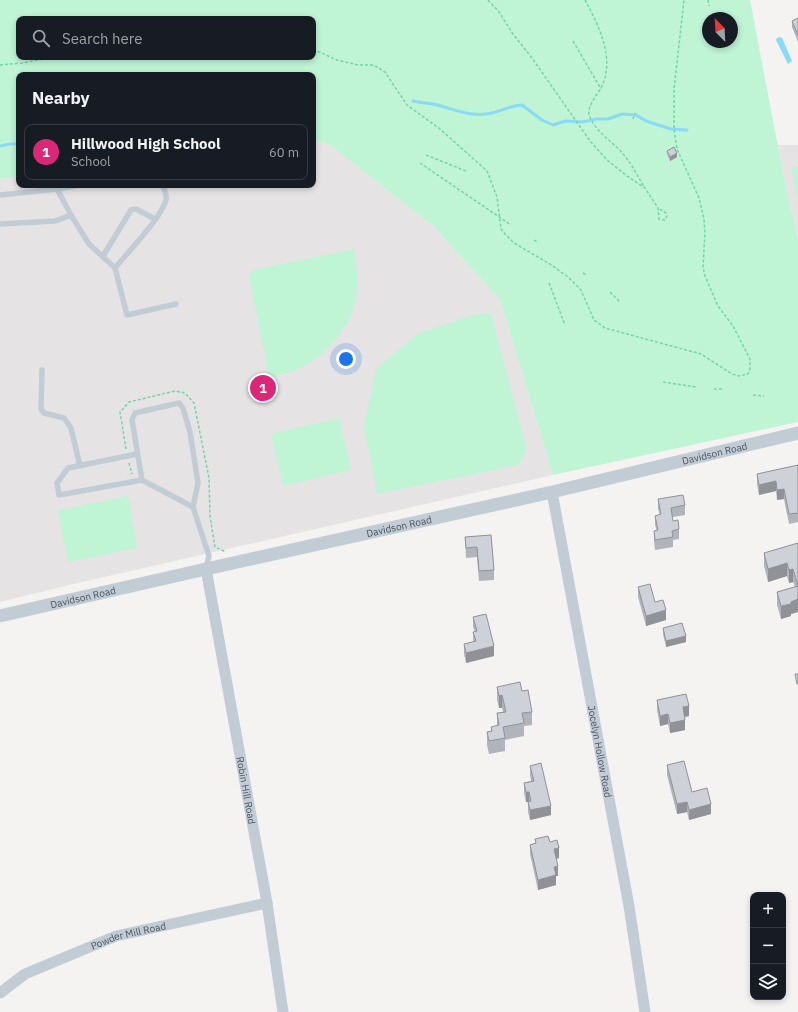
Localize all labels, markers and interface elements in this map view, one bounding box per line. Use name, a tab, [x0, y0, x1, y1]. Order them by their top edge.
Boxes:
north arrow	[702, 12, 738, 48]
search box	[16, 16, 316, 60]
icon: search	[30, 27, 52, 49]
text: Search here	[62, 29, 142, 48]
text: Nearby	[32, 87, 90, 109]
text: Hillwood High School	[71, 134, 221, 153]
text: 1	[42, 144, 50, 161]
text: 60 m	[269, 144, 299, 161]
text: School	[71, 153, 111, 170]
your location	[336, 349, 356, 369]
pin: 1	[250, 373, 276, 403]
street label: Davidson Road	[681, 439, 749, 467]
street label: Davidson Road	[365, 512, 433, 540]
street label: Davidson Road	[49, 583, 117, 611]
street label: Jocelyn Hollow Road	[585, 704, 615, 799]
street label: Robin Hill Road	[234, 755, 259, 825]
map controls	[750, 892, 786, 1000]
button: +	[750, 892, 786, 928]
street label: Powder Mill Road	[89, 919, 167, 952]
button: −	[750, 928, 786, 964]
button: layers	[750, 964, 786, 1000]

